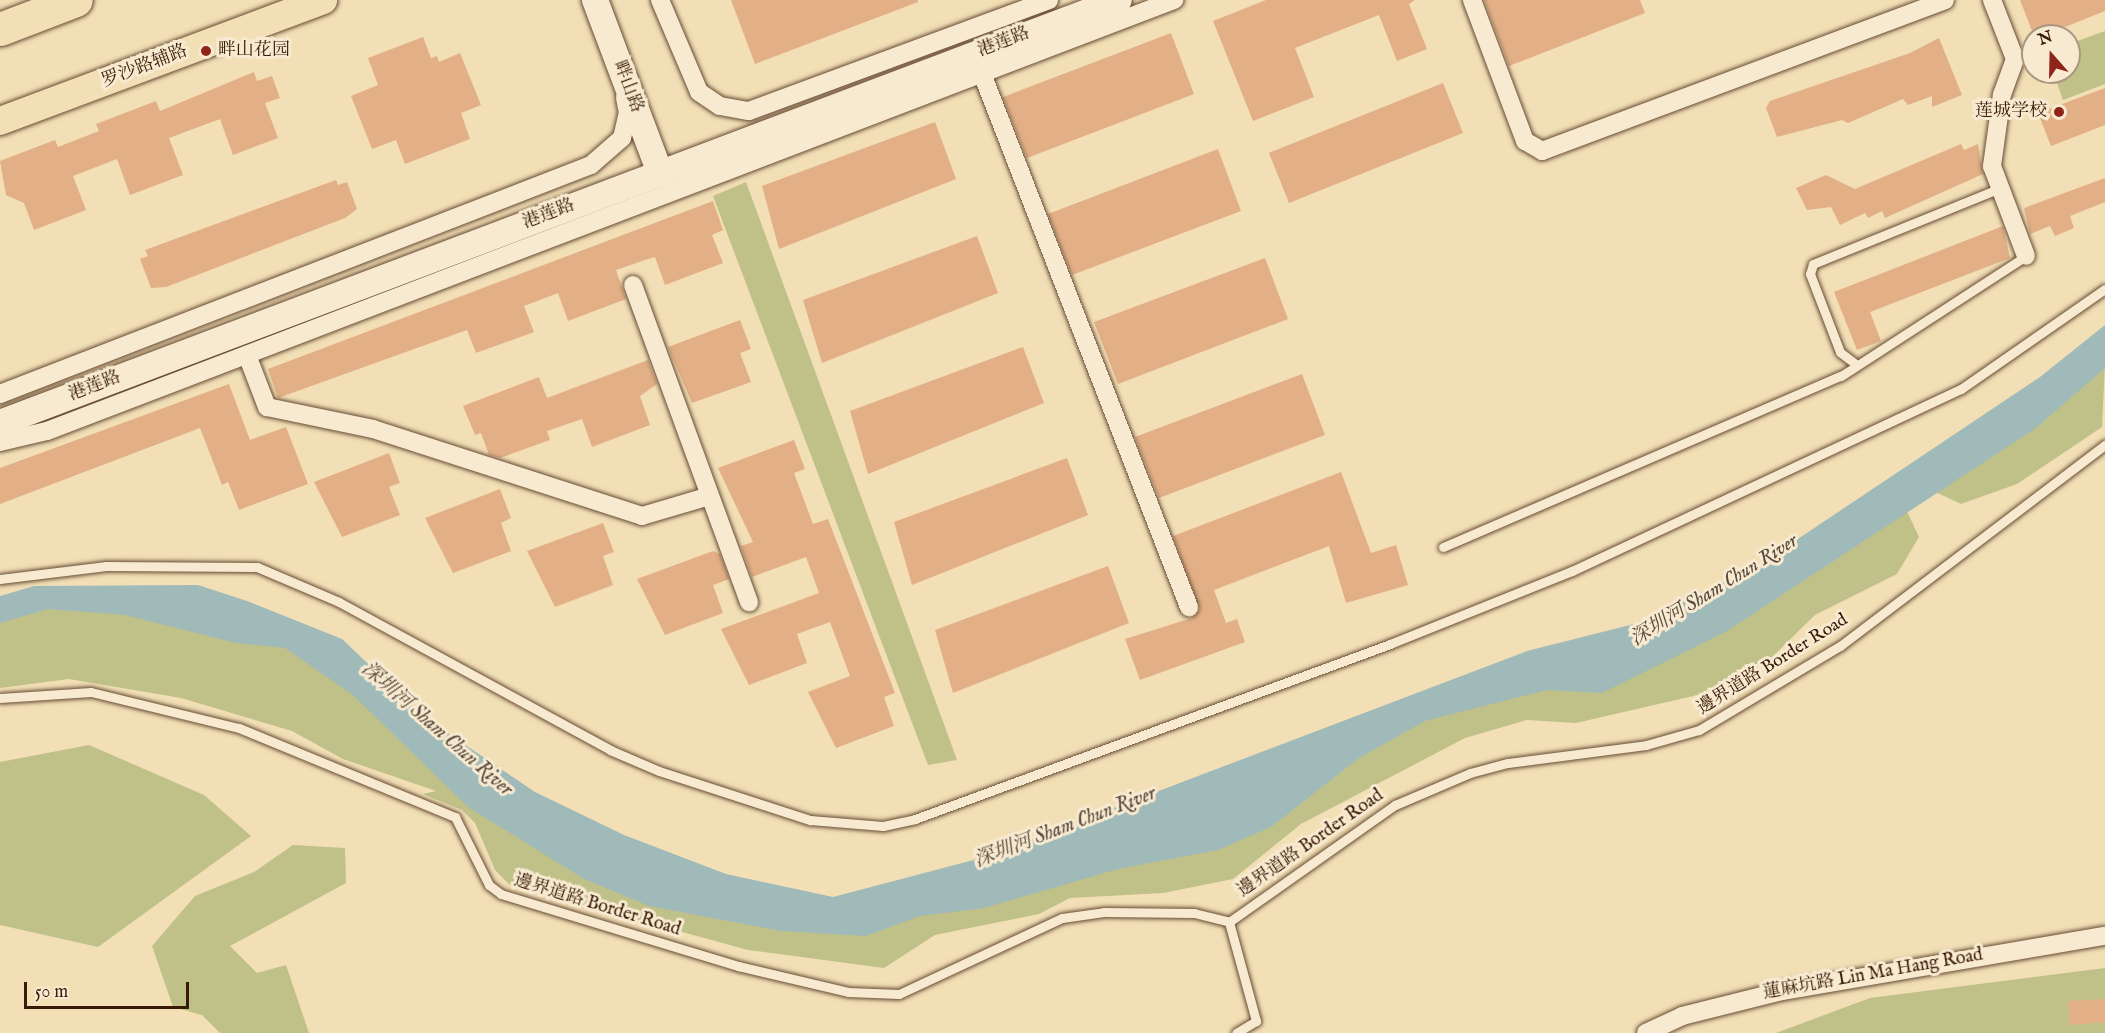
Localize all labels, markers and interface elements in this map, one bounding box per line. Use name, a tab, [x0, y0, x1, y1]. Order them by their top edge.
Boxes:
street label: 港莲路	[975, 23, 1033, 63]
north arrow	[2021, 24, 2081, 84]
text: N	[2036, 27, 2055, 51]
place label: 畔山花园	[218, 40, 290, 62]
street label: 罗沙路辅路	[99, 41, 191, 93]
marker: 畔山花园	[199, 44, 213, 58]
street label: 畔山路	[607, 58, 647, 116]
place label: 莲城学校	[1975, 101, 2047, 123]
marker: 莲城学校	[2052, 105, 2066, 119]
street label: 港莲路	[520, 195, 578, 235]
street label: 港莲路	[66, 367, 124, 407]
water label: 深圳河 Sham Chun River	[1626, 529, 1802, 651]
street label: 邊界道路 Border Road	[1694, 610, 1852, 720]
water label: 深圳河 Sham Chun River	[356, 657, 518, 801]
water label: 深圳河 Sham Chun River	[971, 781, 1159, 873]
street label: 邊界道路 Border Road	[1234, 785, 1388, 903]
street label: 邊界道路 Border Road	[511, 870, 683, 942]
street label: 蓮麻坑路 Lin Ma Hang Road	[1761, 945, 1985, 1005]
scale bar	[27, 970, 192, 1008]
text: 50 m	[35, 981, 68, 1004]

